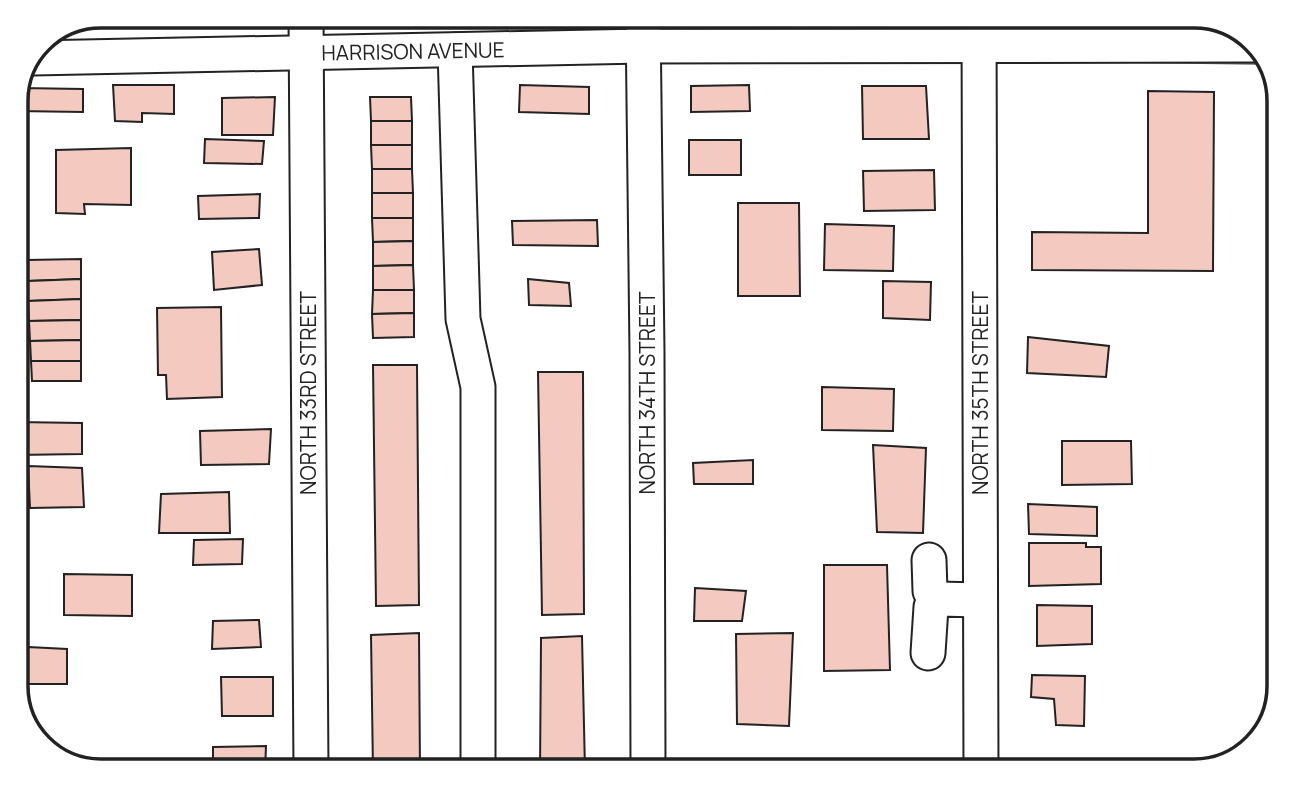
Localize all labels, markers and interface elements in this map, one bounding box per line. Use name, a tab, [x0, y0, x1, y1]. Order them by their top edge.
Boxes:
street label: HARRISON AVENUE	[321, 35, 505, 67]
street label: NORTH 33RD STREET	[294, 291, 322, 495]
street label: NORTH 34TH STREET	[633, 291, 661, 494]
street label: NORTH 35TH STREET	[966, 291, 994, 495]

